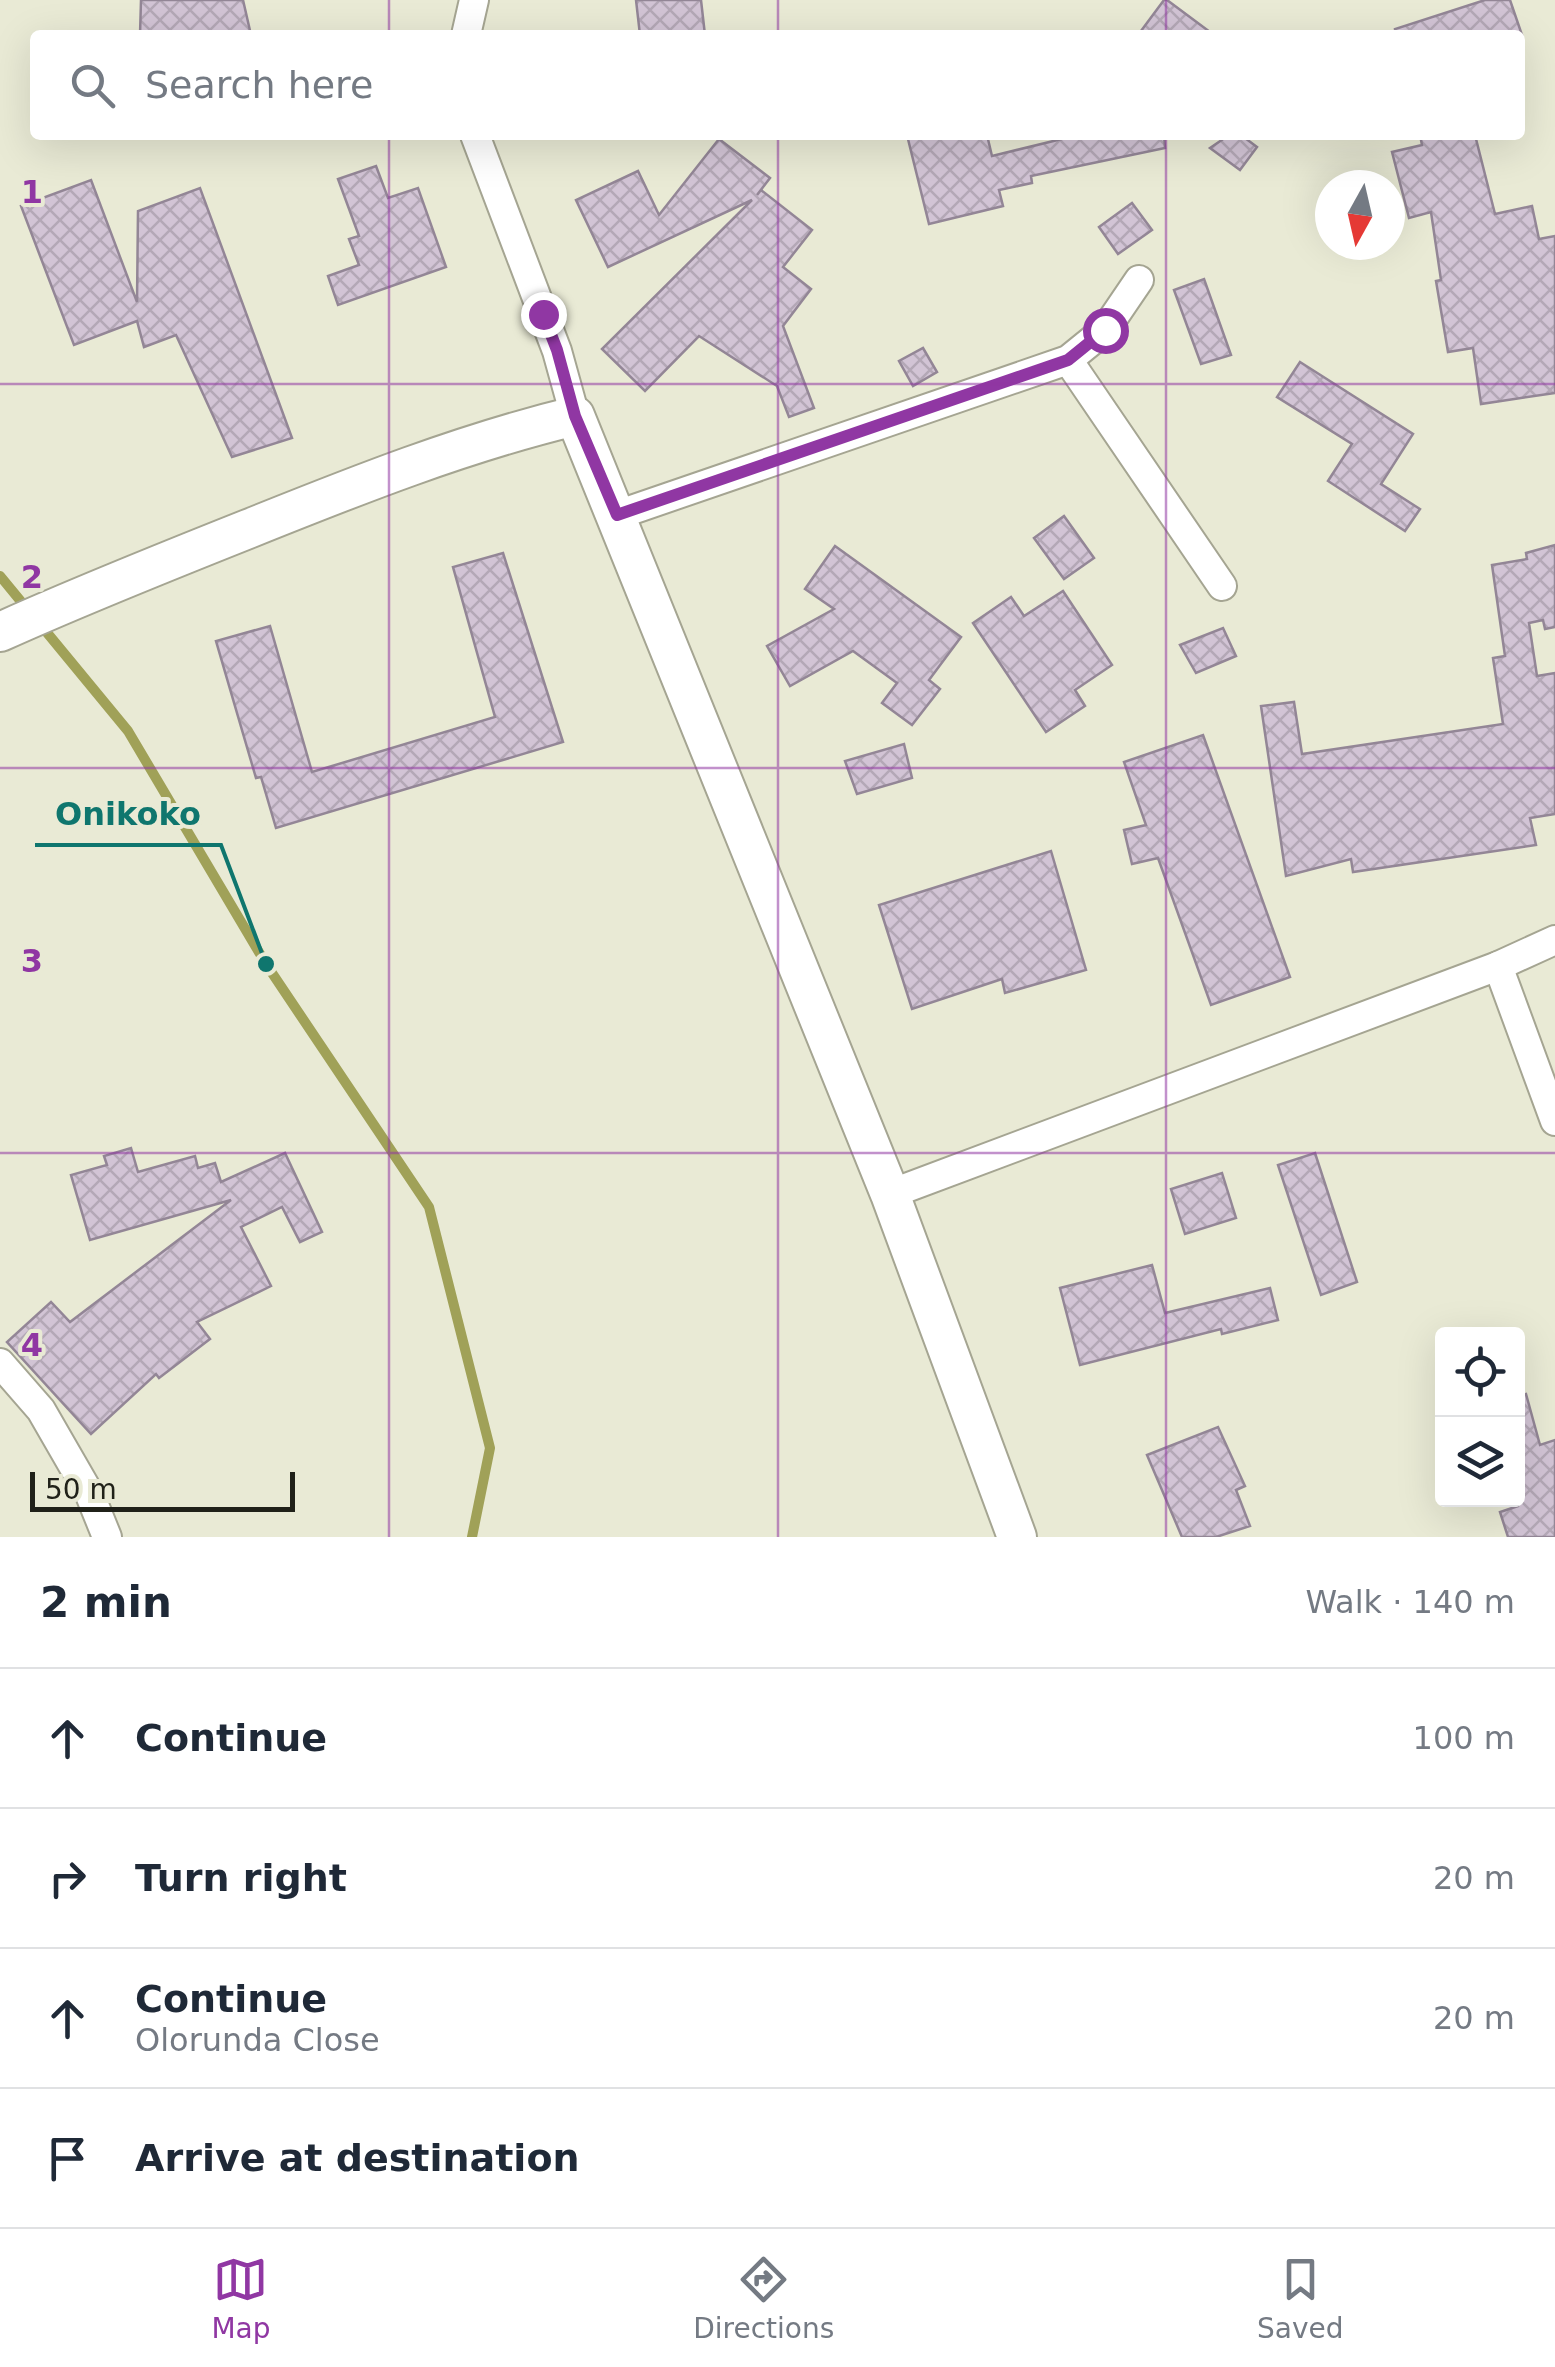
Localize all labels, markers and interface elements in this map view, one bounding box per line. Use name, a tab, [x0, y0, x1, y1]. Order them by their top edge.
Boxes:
search box	[30, 30, 1525, 140]
icon: search	[65, 58, 120, 113]
text: Search here	[145, 63, 373, 107]
north arrow	[1315, 170, 1405, 260]
text: 1	[21, 173, 43, 211]
route end	[521, 292, 567, 338]
route start	[1083, 308, 1129, 354]
text: 2	[21, 558, 43, 596]
callout: Onikoko	[35, 783, 221, 845]
text: Onikoko	[55, 795, 201, 833]
text: 3	[21, 942, 43, 980]
text: 4	[21, 1326, 43, 1364]
map controls	[1435, 1327, 1525, 1507]
button: locate	[1435, 1327, 1525, 1417]
button: layers	[1435, 1417, 1525, 1507]
scale bar	[30, 1467, 295, 1512]
text: 50 m	[45, 1473, 117, 1506]
text: 2 min	[40, 1578, 172, 1627]
text: Walk · 140 m	[1305, 1583, 1515, 1621]
icon: ahead	[40, 1711, 95, 1766]
text: Continue	[135, 1716, 327, 1760]
text: 100 m	[1413, 1719, 1515, 1757]
icon: right	[40, 1851, 95, 1906]
text: Turn right	[135, 1856, 347, 1900]
text: 20 m	[1433, 1859, 1515, 1897]
text: Continue	[135, 1977, 327, 2021]
icon: ahead	[40, 1991, 95, 2046]
text: 20 m	[1433, 1999, 1515, 2037]
text: Olorunda Close	[135, 2021, 380, 2059]
icon: arrive	[40, 2131, 95, 2186]
text: Arrive at destination	[135, 2136, 580, 2180]
tab: Map	[211, 2252, 270, 2345]
tab: Directions	[693, 2252, 834, 2345]
tab: Saved	[1257, 2252, 1344, 2345]

